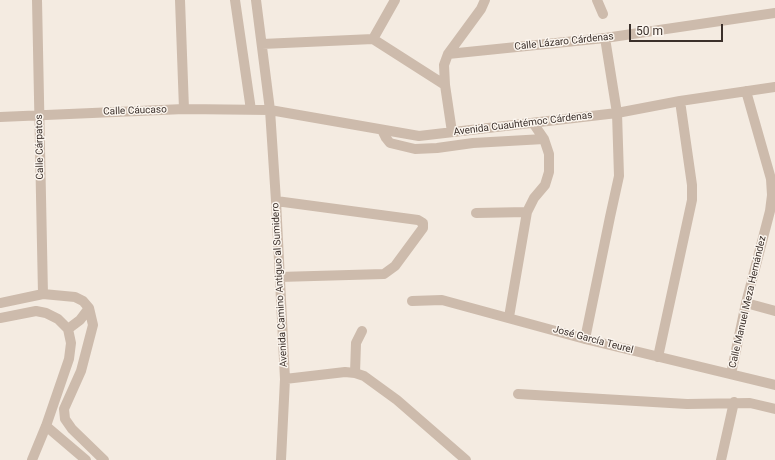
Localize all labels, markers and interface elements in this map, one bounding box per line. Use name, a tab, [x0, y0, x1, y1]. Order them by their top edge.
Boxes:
scale bar	[631, 16, 725, 42]
text: 50 m	[636, 24, 663, 38]
street label: Calle Lázaro Cárdenas	[514, 31, 614, 53]
street label: Calle Cáucaso	[103, 104, 167, 118]
street label: Avenida Cuauhtémoc Cárdenas	[453, 110, 593, 138]
street label: Calle Cárpatos	[33, 114, 47, 180]
street label: Avenida Camino Antiguo al Sumidero	[270, 202, 290, 368]
street label: Calle Manuel Meza Hernández	[727, 235, 769, 369]
street label: José García Teurel	[552, 324, 634, 356]

